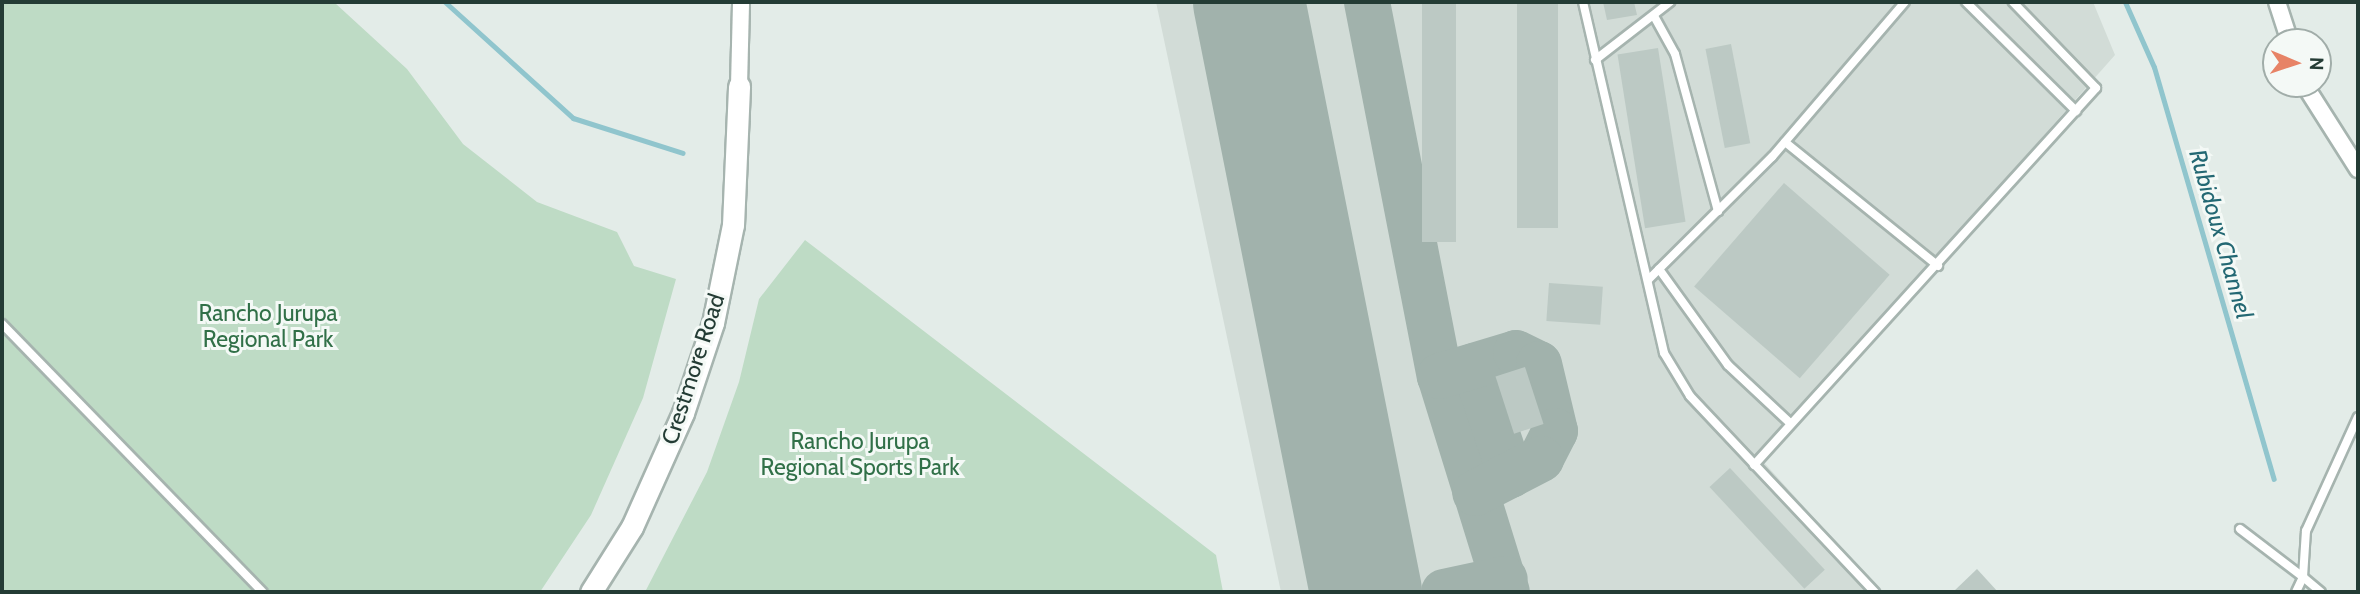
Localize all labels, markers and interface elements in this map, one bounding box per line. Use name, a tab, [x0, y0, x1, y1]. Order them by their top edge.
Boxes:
north arrow	[2262, 28, 2332, 98]
text: N	[2305, 57, 2328, 71]
water label: Rubidoux Channel	[2183, 146, 2259, 322]
street label: Crestmore Road	[656, 290, 730, 448]
park label: Rancho Jurupa Regional Park	[198, 299, 338, 353]
park label: Rancho Jurupa Regional Sports Park	[760, 427, 960, 481]

